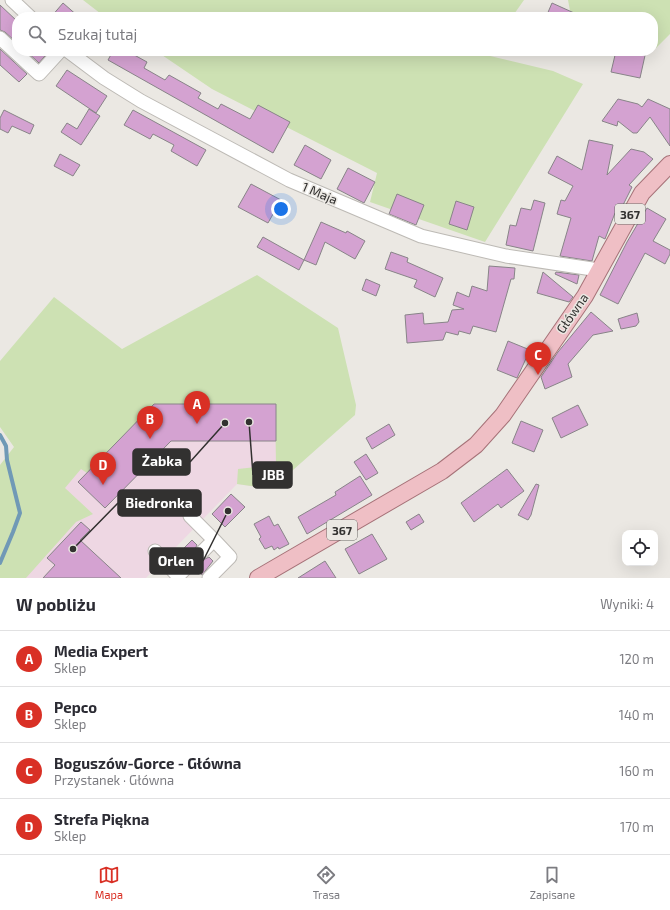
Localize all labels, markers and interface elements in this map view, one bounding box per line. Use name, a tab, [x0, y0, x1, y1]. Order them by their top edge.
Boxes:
search box	[12, 12, 658, 56]
icon: search	[26, 23, 48, 45]
text: Szukaj tutaj	[58, 25, 137, 43]
street label: 1 Maja	[300, 178, 340, 208]
your location	[271, 199, 291, 219]
road number: 367	[615, 204, 645, 224]
street label: Główna	[552, 290, 592, 336]
pin: C	[525, 342, 551, 375]
pin: A	[184, 391, 210, 424]
pin: B	[137, 406, 163, 439]
callout: Żabka	[133, 449, 190, 475]
pin: D	[90, 452, 116, 485]
text: Żabka	[142, 452, 182, 469]
callout: JBB	[253, 462, 292, 488]
text: JBB	[261, 466, 285, 483]
callout: Biedronka	[118, 490, 201, 516]
text: Biedronka	[125, 494, 193, 511]
road number: 367	[327, 520, 357, 540]
map controls	[622, 530, 658, 566]
button: locate	[622, 530, 658, 566]
callout: Orlen	[150, 548, 203, 574]
text: Orlen	[158, 552, 194, 569]
text: W pobliżu	[16, 594, 96, 614]
text: Wyniki: 4	[600, 596, 654, 612]
text: Media Expert	[54, 642, 148, 660]
text: A	[25, 651, 33, 667]
text: 120 m	[619, 651, 654, 667]
text: Sklep	[54, 660, 86, 676]
text: Pepco	[54, 698, 97, 716]
text: B	[25, 707, 33, 723]
text: 140 m	[619, 707, 654, 723]
text: Sklep	[54, 716, 86, 732]
text: Boguszów-Gorce - Główna	[54, 754, 241, 772]
text: C	[25, 763, 33, 779]
text: 160 m	[619, 763, 654, 779]
text: Przystanek · Główna	[54, 772, 174, 788]
text: Strefa Piękna	[54, 810, 149, 828]
text: D	[25, 819, 33, 835]
text: 170 m	[620, 819, 654, 835]
text: Sklep	[54, 828, 86, 844]
tab: Mapa	[95, 864, 123, 901]
tab: Trasa	[313, 864, 340, 901]
tab: Zapisane	[530, 864, 575, 901]

